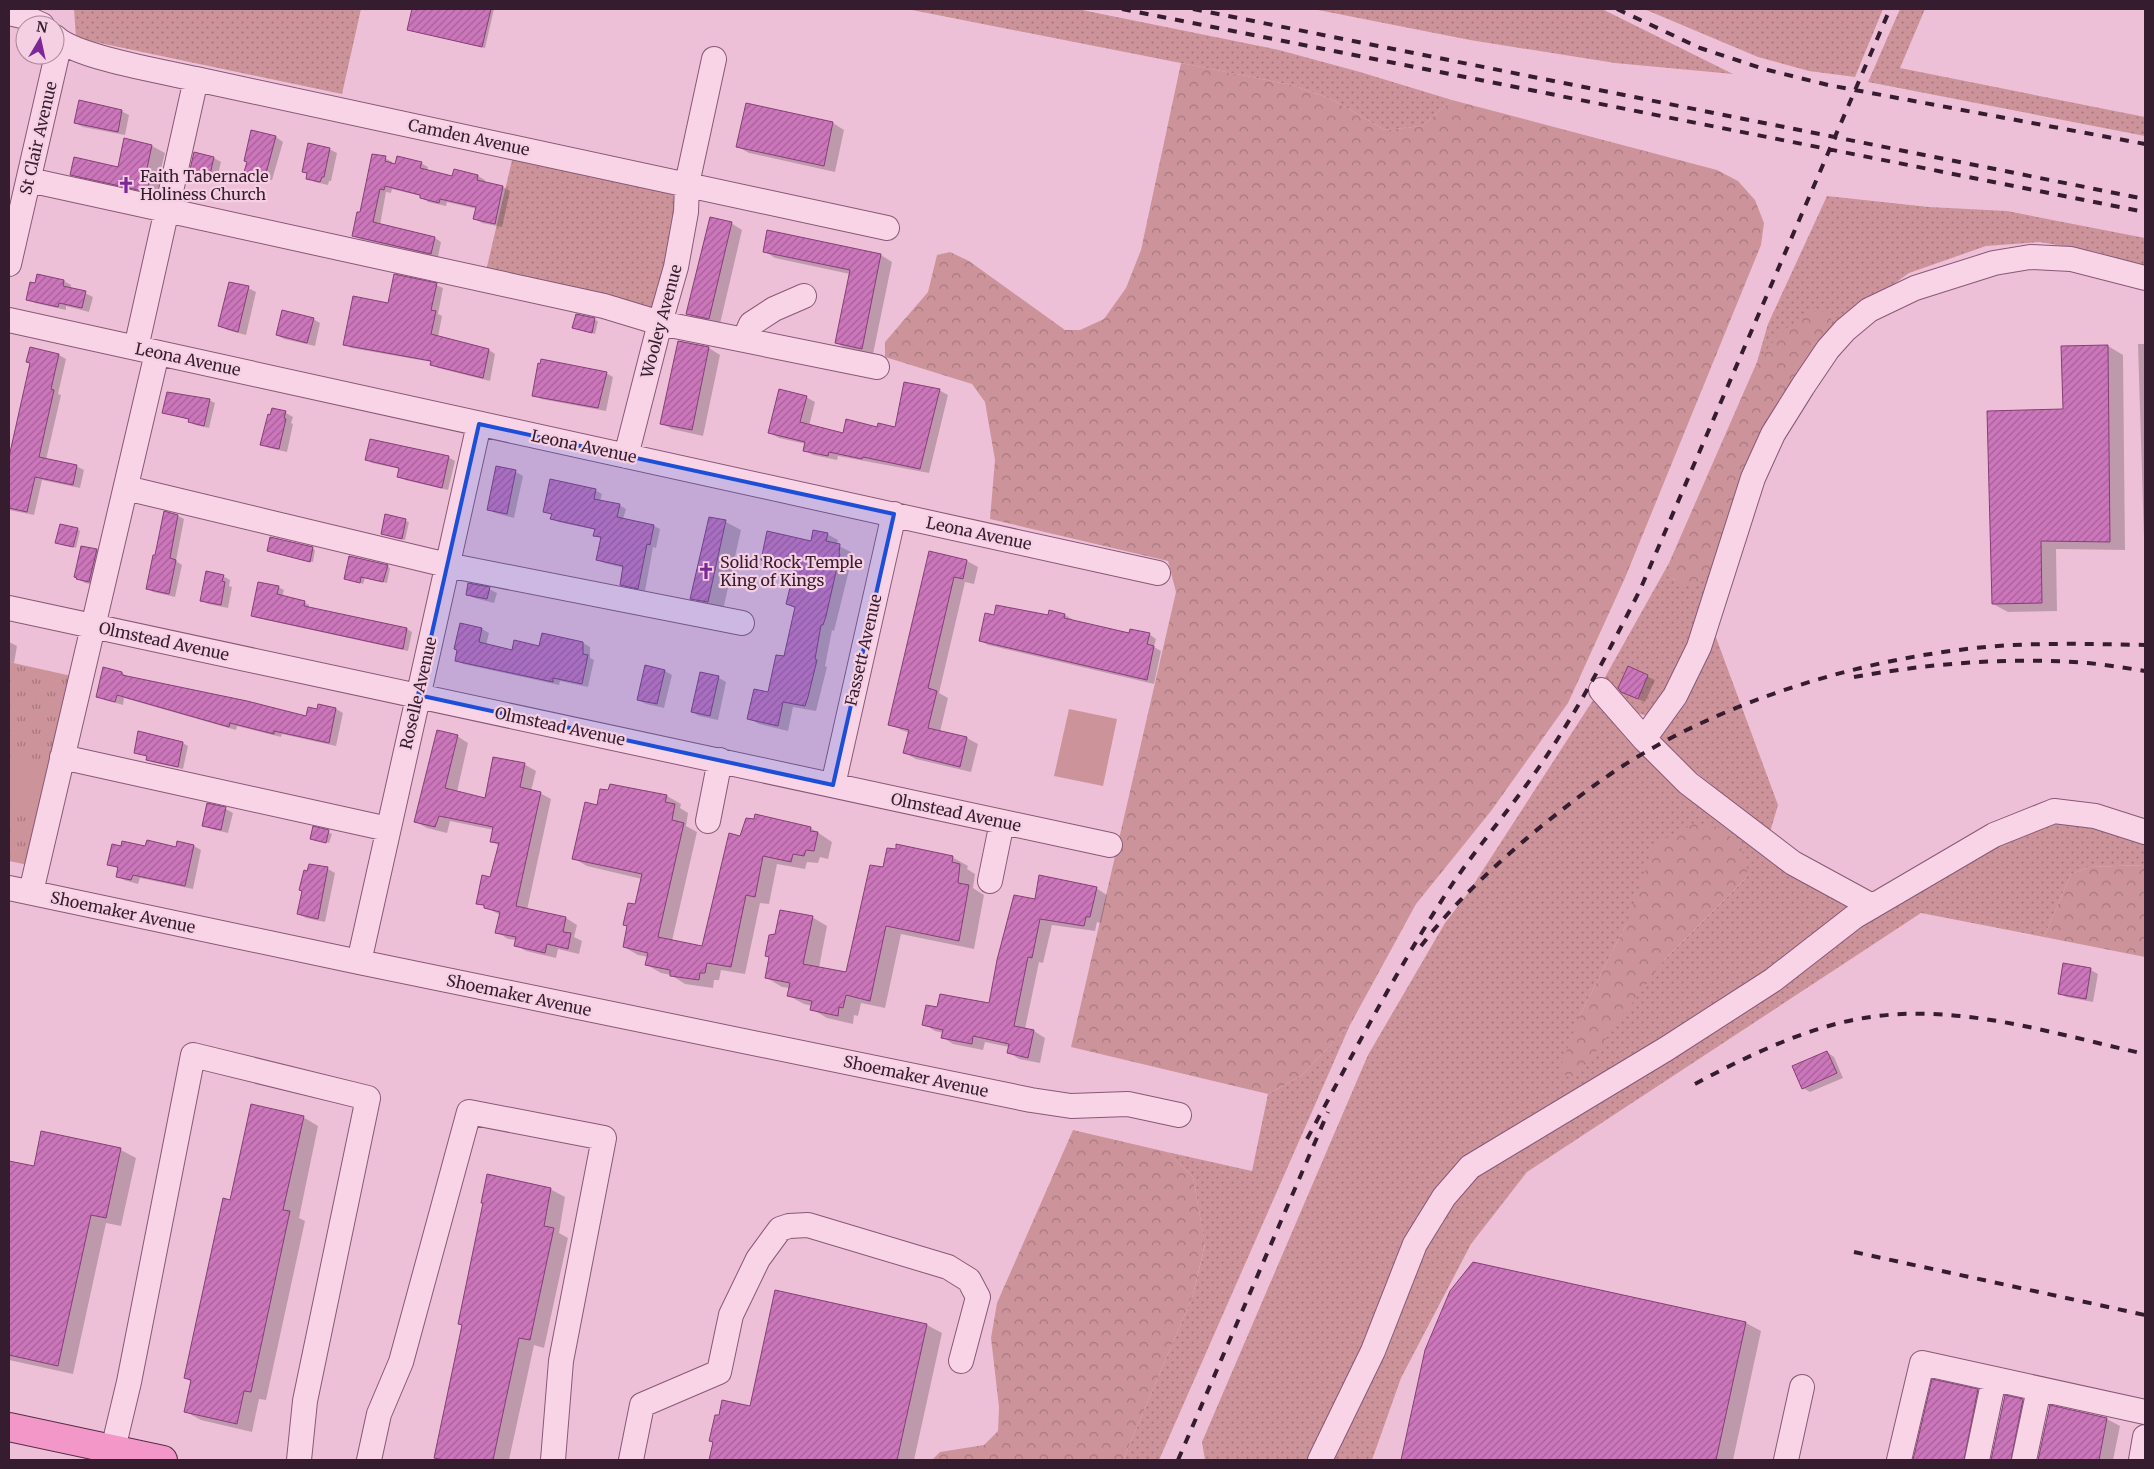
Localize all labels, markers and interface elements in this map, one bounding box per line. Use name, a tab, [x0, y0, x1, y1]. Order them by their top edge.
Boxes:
north arrow	[15, 15, 65, 65]
text: N	[35, 17, 49, 37]
street label: St Clair Avenue	[15, 79, 61, 197]
street label: Camden Avenue	[406, 114, 532, 160]
place label: Faith Tabernacle Holiness Church	[140, 166, 269, 204]
church icon: Faith Tabernacle Holiness Church	[116, 175, 136, 195]
street label: Wooley Avenue	[636, 262, 686, 381]
street label: Leona Avenue	[133, 338, 243, 380]
street label: Leona Avenue	[529, 425, 639, 467]
street label: Leona Avenue	[924, 512, 1034, 554]
place label: Solid Rock Temple King of Kings	[720, 552, 863, 590]
church icon: Solid Rock Temple King of Kings	[696, 561, 716, 581]
street label: Fassett Avenue	[840, 592, 886, 708]
street label: Olmstead Avenue	[97, 617, 231, 665]
street label: Roselle Avenue	[395, 635, 441, 751]
street label: Olmstead Avenue	[493, 702, 627, 750]
street label: Olmstead Avenue	[889, 788, 1023, 836]
street label: Shoemaker Avenue	[49, 887, 197, 937]
street label: Shoemaker Avenue	[445, 970, 593, 1020]
street label: Shoemaker Avenue	[842, 1051, 990, 1101]

